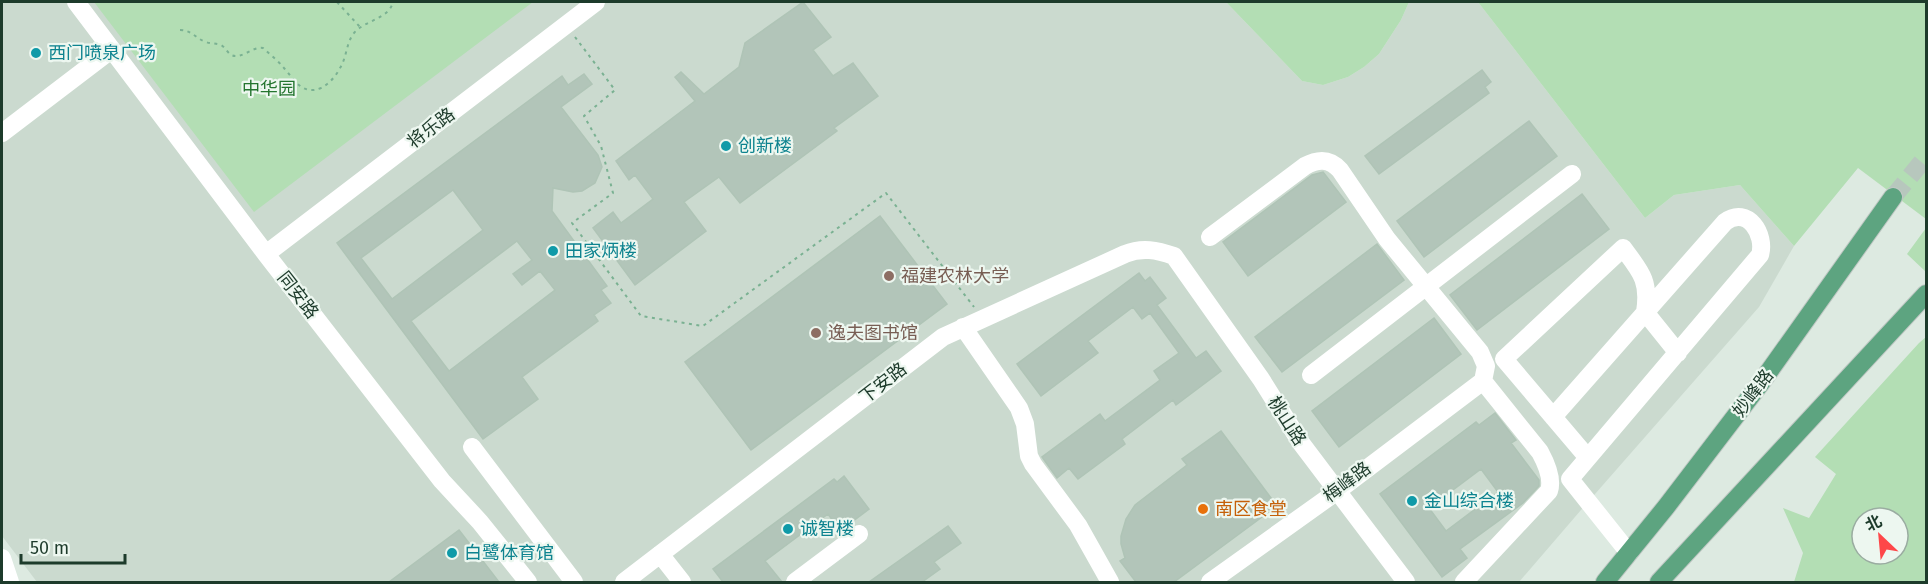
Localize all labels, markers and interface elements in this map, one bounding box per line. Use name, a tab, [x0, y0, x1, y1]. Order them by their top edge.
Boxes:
place label: 西门喷泉广场	[48, 42, 156, 64]
marker: 西门喷泉广场	[29, 46, 43, 60]
park label: 中华园	[242, 78, 296, 100]
street label: 将乐路	[403, 103, 459, 153]
place label: 创新楼	[738, 135, 792, 157]
marker: 创新楼	[719, 139, 733, 153]
place label: 田家炳楼	[565, 240, 637, 262]
marker: 田家炳楼	[546, 244, 560, 258]
place label: 福建农林大学	[901, 265, 1009, 287]
street label: 同安路	[273, 267, 323, 323]
marker: 福建农林大学	[882, 269, 896, 283]
place label: 逸夫图书馆	[828, 322, 918, 344]
marker: 逸夫图书馆	[809, 326, 823, 340]
street label: 下安路	[855, 358, 911, 408]
street label: 妙峰路	[1728, 365, 1778, 421]
street label: 桃山路	[1263, 392, 1311, 450]
street label: 梅峰路	[1319, 457, 1375, 507]
place label: 金山综合楼	[1424, 490, 1514, 512]
marker: 金山综合楼	[1405, 494, 1419, 508]
place label: 南区食堂	[1215, 498, 1287, 520]
marker: 南区食堂	[1196, 502, 1210, 516]
north arrow	[1850, 506, 1910, 566]
text: 北	[1862, 511, 1885, 535]
place label: 诚智楼	[800, 518, 854, 540]
marker: 诚智楼	[781, 522, 795, 536]
scale bar	[21, 527, 124, 565]
text: 50 m	[30, 537, 69, 559]
place label: 白鹭体育馆	[464, 542, 554, 564]
marker: 白鹭体育馆	[445, 546, 459, 560]

